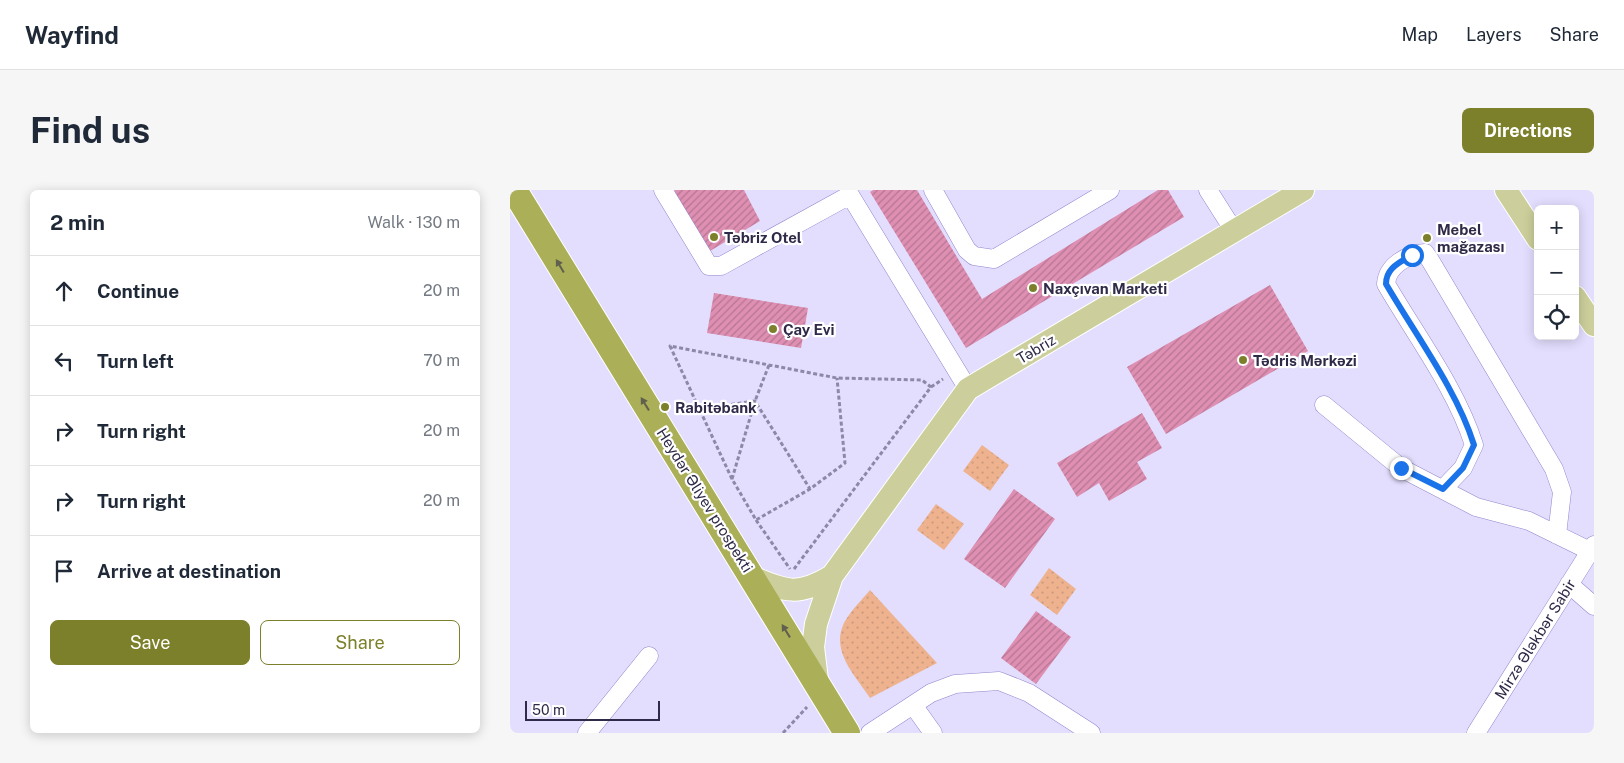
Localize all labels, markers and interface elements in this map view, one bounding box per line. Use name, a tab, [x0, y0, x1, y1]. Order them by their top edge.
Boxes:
text: Wayfind	[25, 21, 119, 49]
text: Map	[1402, 24, 1438, 45]
text: Layers	[1466, 24, 1522, 45]
text: Share	[1550, 24, 1599, 45]
button: Directions	[1462, 108, 1594, 153]
text: Find us	[30, 110, 150, 151]
map controls	[1534, 205, 1579, 340]
button: +	[1534, 205, 1579, 250]
text: 2 min	[50, 210, 105, 235]
text: Walk · 130 m	[367, 213, 460, 232]
place label: Mebel mağazası	[1437, 221, 1504, 255]
place label: Təbriz Otel	[724, 229, 802, 246]
marker: Təbriz Otel	[708, 231, 720, 243]
marker: Mebel mağazası	[1421, 232, 1433, 244]
route start	[1401, 244, 1424, 267]
button: −	[1534, 250, 1579, 295]
one-way arrow	[555, 259, 564, 272]
icon: ahead	[50, 277, 78, 305]
text: Continue	[97, 280, 179, 302]
place label: Naxçıvan Marketi	[1043, 280, 1167, 297]
text: 20 m	[423, 281, 460, 300]
marker: Naxçıvan Marketi	[1027, 282, 1039, 294]
button: locate	[1534, 295, 1579, 340]
place label: Çay Evi	[783, 321, 835, 338]
marker: Çay Evi	[767, 323, 779, 335]
street label: Təbriz	[1014, 331, 1058, 367]
icon: left	[50, 347, 78, 375]
text: Turn left	[97, 350, 174, 372]
text: 70 m	[423, 351, 460, 370]
place label: Tədris Mərkəzi	[1253, 352, 1357, 369]
marker: Tədris Mərkəzi	[1237, 354, 1249, 366]
one-way arrow	[641, 397, 650, 410]
place label: Rabitəbank	[675, 399, 757, 416]
marker: Rabitəbank	[659, 401, 671, 413]
icon: right	[50, 417, 78, 445]
text: Turn right	[97, 420, 186, 442]
text: 20 m	[423, 421, 460, 440]
street label: Heydər Əliyev prospekti	[654, 425, 756, 575]
route end	[1390, 457, 1413, 480]
icon: right	[50, 487, 78, 515]
text: Turn right	[97, 490, 186, 512]
text: 20 m	[423, 491, 460, 510]
icon: arrive	[50, 557, 78, 585]
text: Arrive at destination	[97, 560, 281, 582]
street label: Mirzə Ələkbər Sabir	[1491, 576, 1579, 702]
button: Save	[50, 620, 250, 665]
button: Share	[260, 620, 460, 665]
one-way arrow	[782, 625, 791, 638]
scale bar	[525, 698, 660, 721]
text: 50 m	[532, 702, 565, 718]

